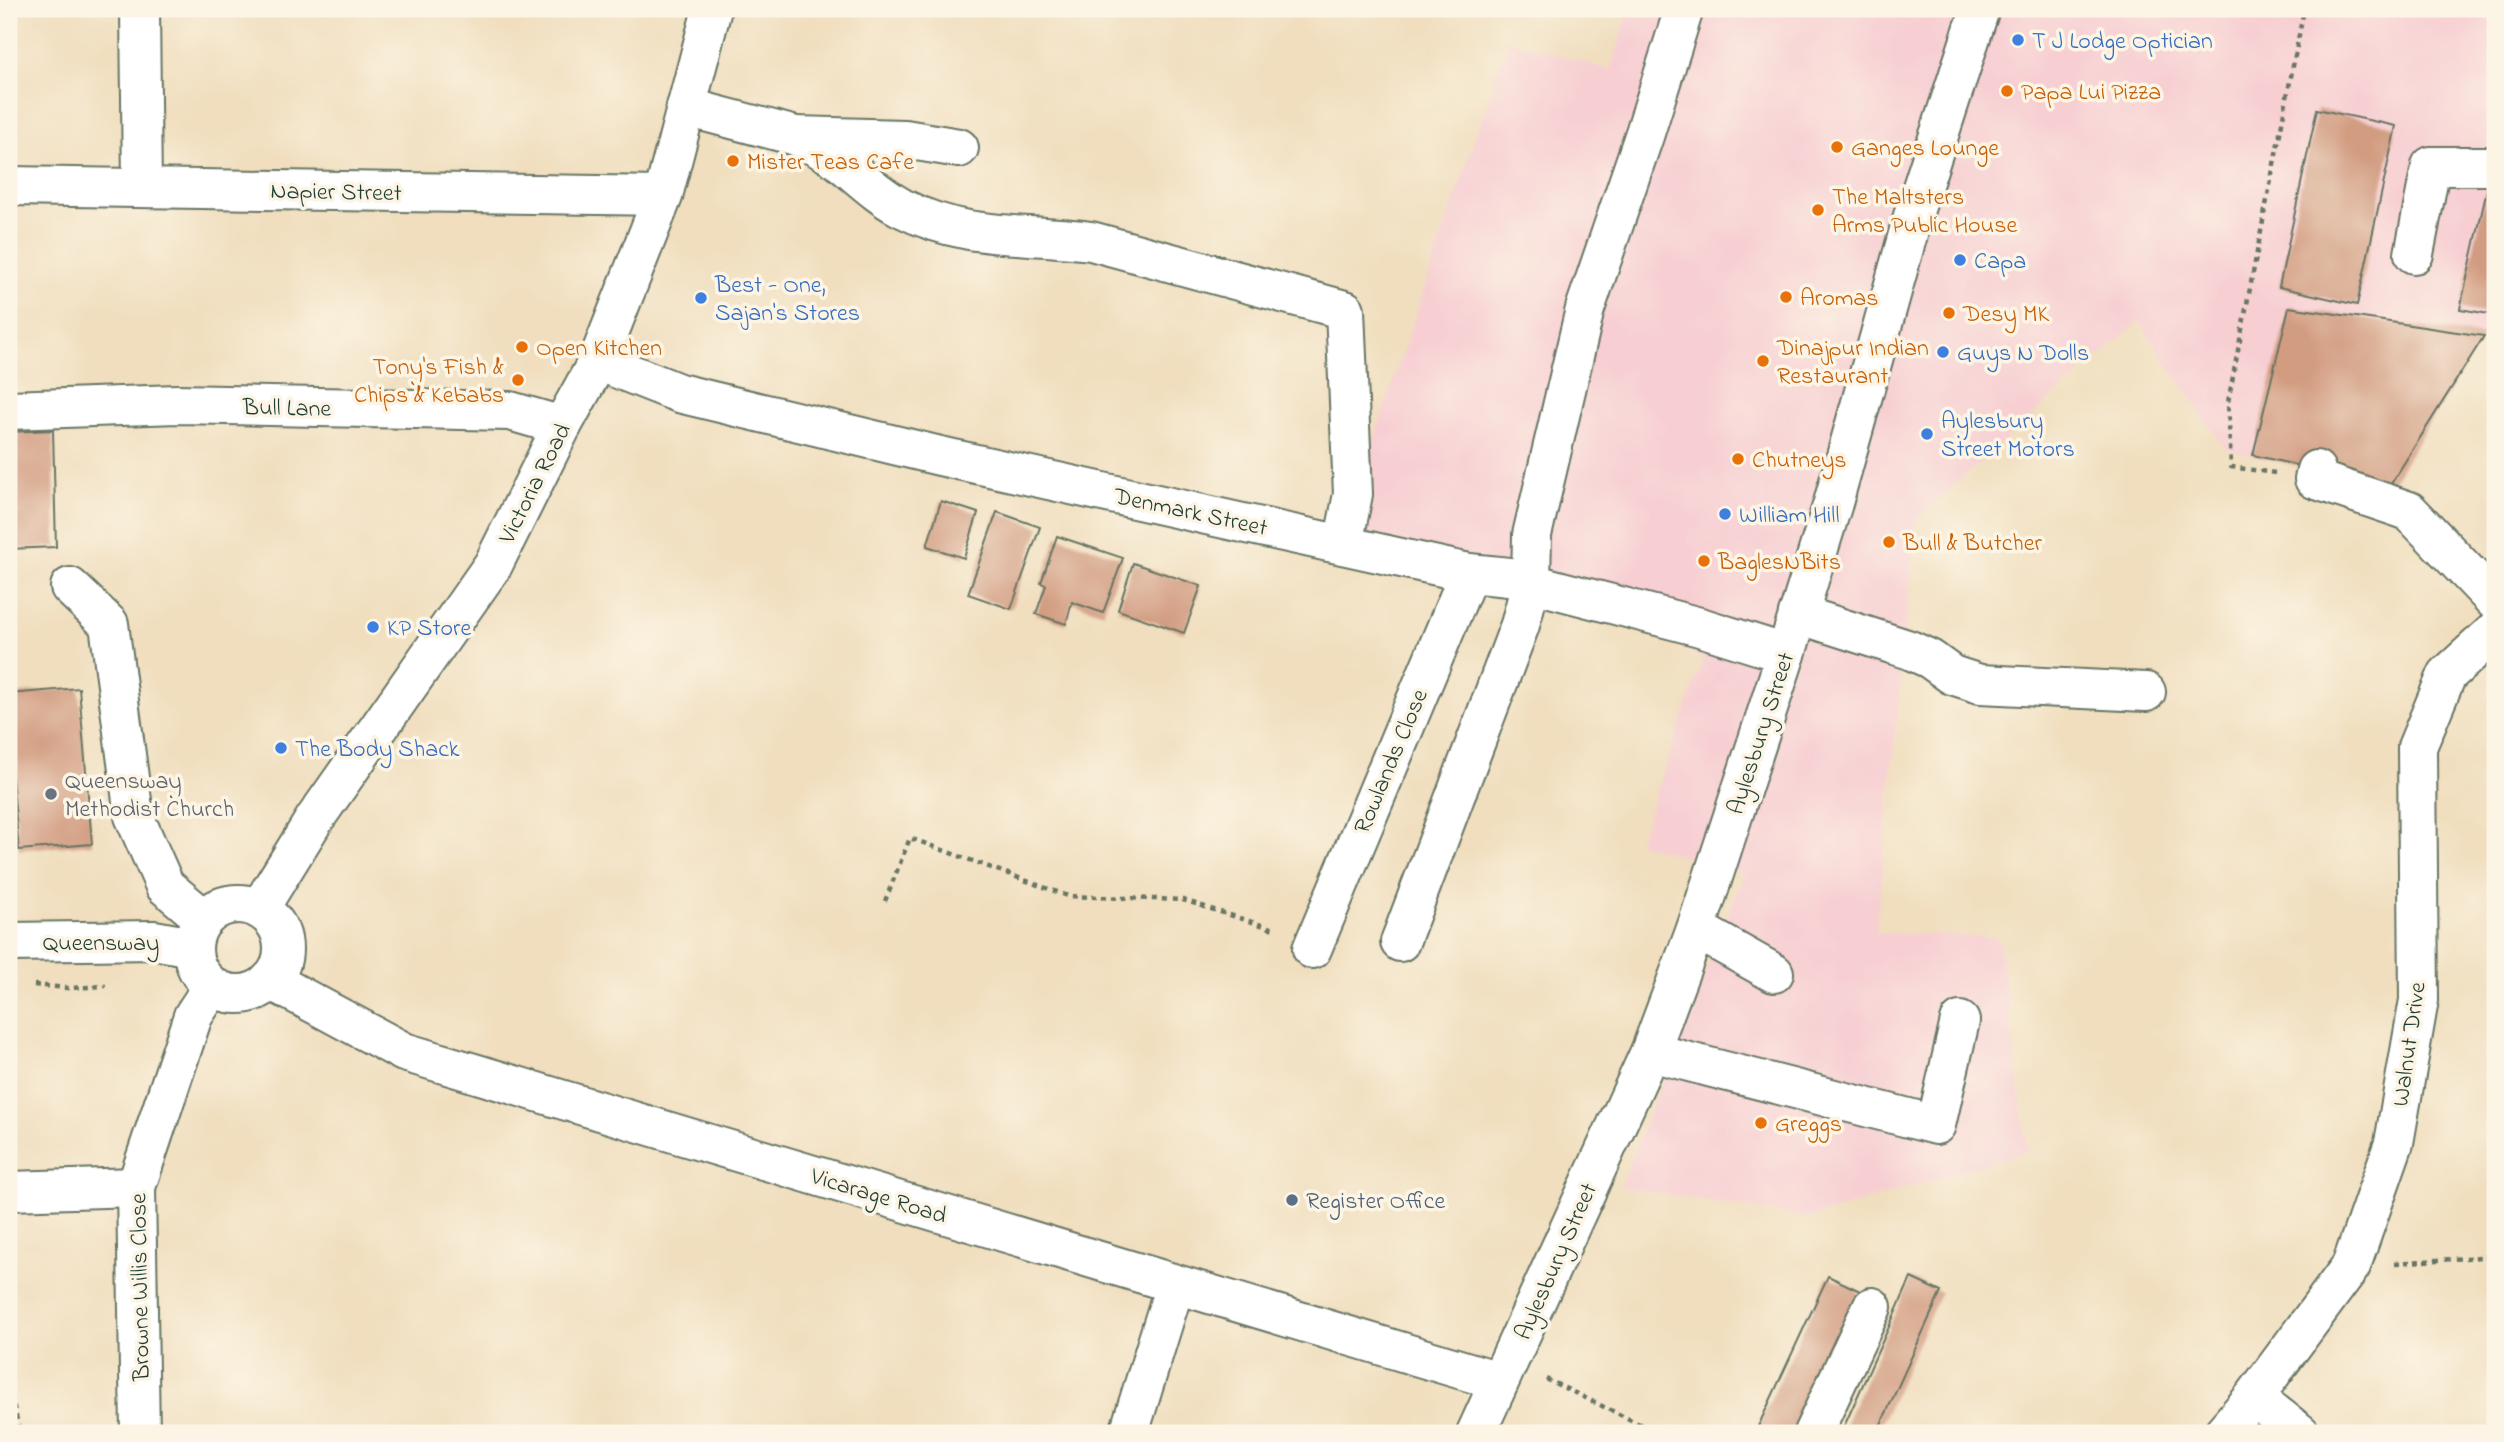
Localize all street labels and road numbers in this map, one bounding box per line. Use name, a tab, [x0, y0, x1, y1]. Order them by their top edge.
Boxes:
street label: Napier Street	[270, 175, 402, 212]
street label: Bull Lane	[242, 391, 332, 428]
street label: Victoria Road	[490, 417, 582, 551]
street label: Denmark Street	[1109, 480, 1271, 547]
street label: Aylesbury Street	[1720, 648, 1806, 820]
street label: Rowlands Close	[1346, 684, 1439, 840]
street label: Queensway	[43, 927, 159, 963]
street label: Walnut Drive	[2384, 980, 2437, 1109]
street label: Vicarage Road	[805, 1160, 951, 1235]
street label: Aylesbury Street	[1507, 1178, 1608, 1347]
street label: Browne Willis Close	[122, 1193, 161, 1382]

